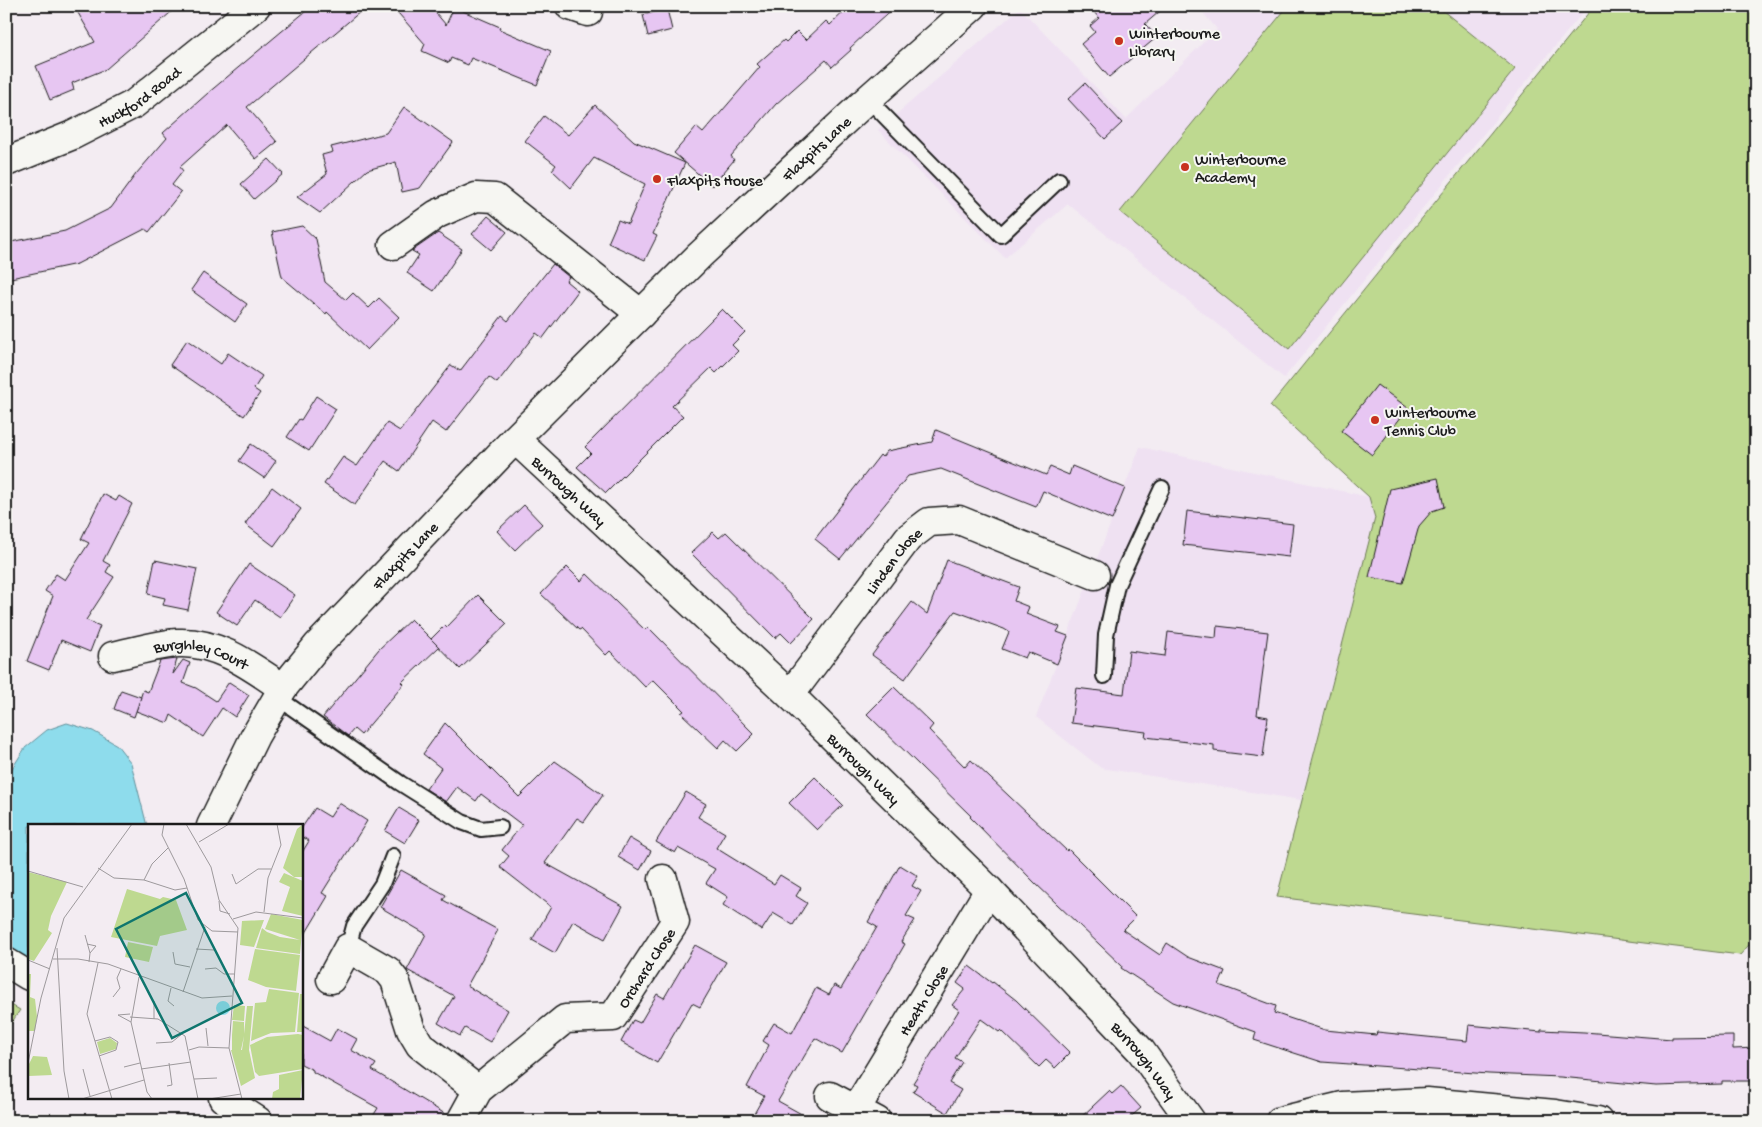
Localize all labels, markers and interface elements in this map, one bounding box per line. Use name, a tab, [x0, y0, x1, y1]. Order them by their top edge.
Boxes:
place label: Winterbourne Library	[1129, 26, 1221, 63]
marker: Winterbourne Library	[1113, 35, 1125, 47]
street label: Huckford Road	[96, 63, 187, 134]
street label: Flaxpits Lane	[779, 113, 857, 187]
place label: Winterbourne Academy	[1195, 152, 1287, 189]
marker: Winterbourne Academy	[1179, 161, 1191, 173]
marker: Flaxpits House	[651, 173, 663, 185]
place label: Flaxpits House	[666, 173, 763, 192]
place label: Winterbourne Tennis Club	[1384, 405, 1477, 442]
marker: Winterbourne Tennis Club	[1369, 414, 1381, 426]
street label: Burrough Way	[526, 453, 609, 532]
street label: Flaxpits Lane	[369, 519, 444, 596]
street label: Linden Close	[863, 524, 928, 599]
street label: Burghley Court	[151, 637, 252, 677]
street label: Burrough Way	[821, 730, 903, 811]
inset map	[28, 824, 302, 1100]
street label: Orchard Close	[615, 925, 682, 1013]
street label: Heath Close	[897, 962, 955, 1040]
street label: Burrough Way	[1105, 1018, 1179, 1105]

